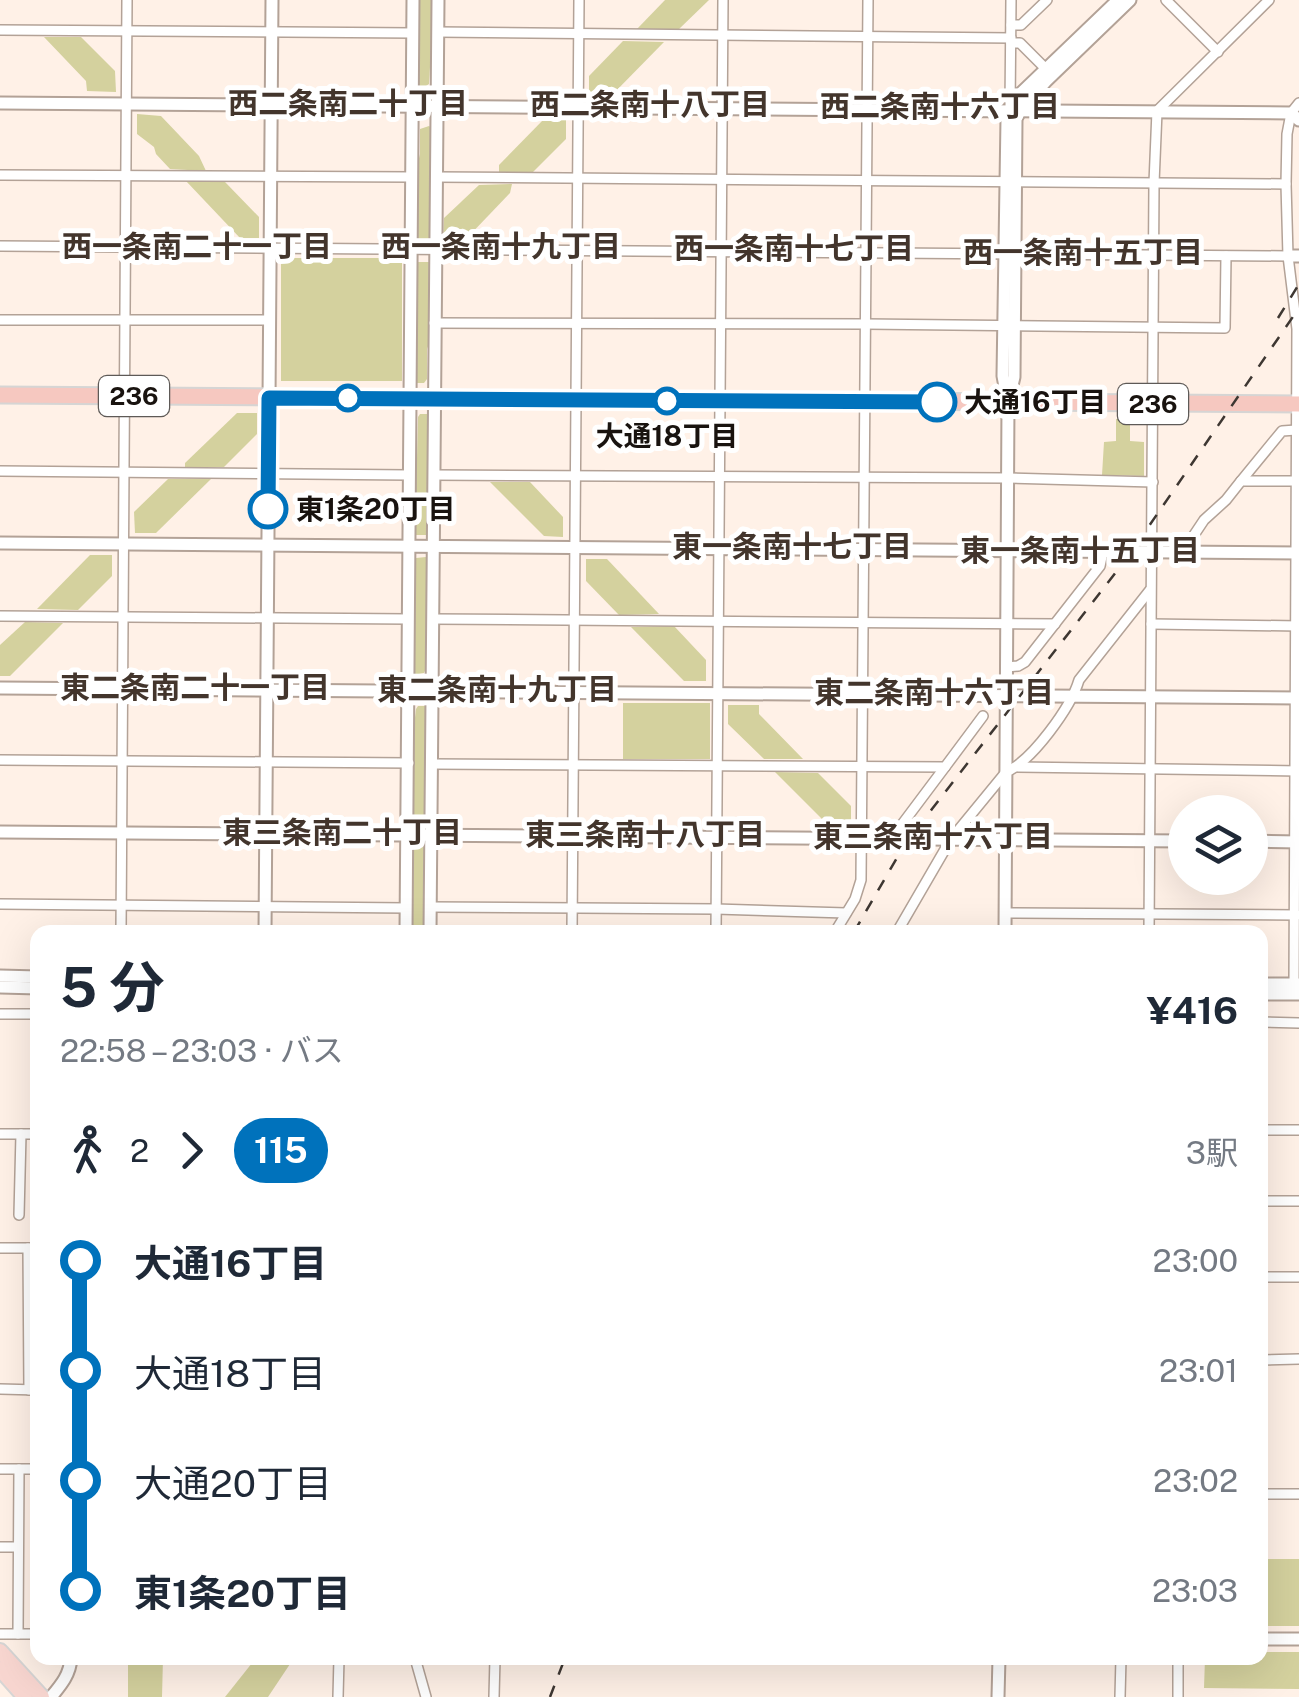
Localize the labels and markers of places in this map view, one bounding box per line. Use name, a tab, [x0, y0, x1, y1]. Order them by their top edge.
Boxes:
marker: 大通16丁目	[918, 383, 956, 421]
unlabelled marker	[335, 385, 361, 411]
place label: 大通16丁目	[964, 385, 1106, 418]
marker: 大通18丁目	[654, 388, 680, 414]
place label: 大通18丁目	[596, 419, 738, 452]
marker: 東1条20丁目	[249, 490, 287, 528]
place label: 東1条20丁目	[296, 492, 456, 525]

